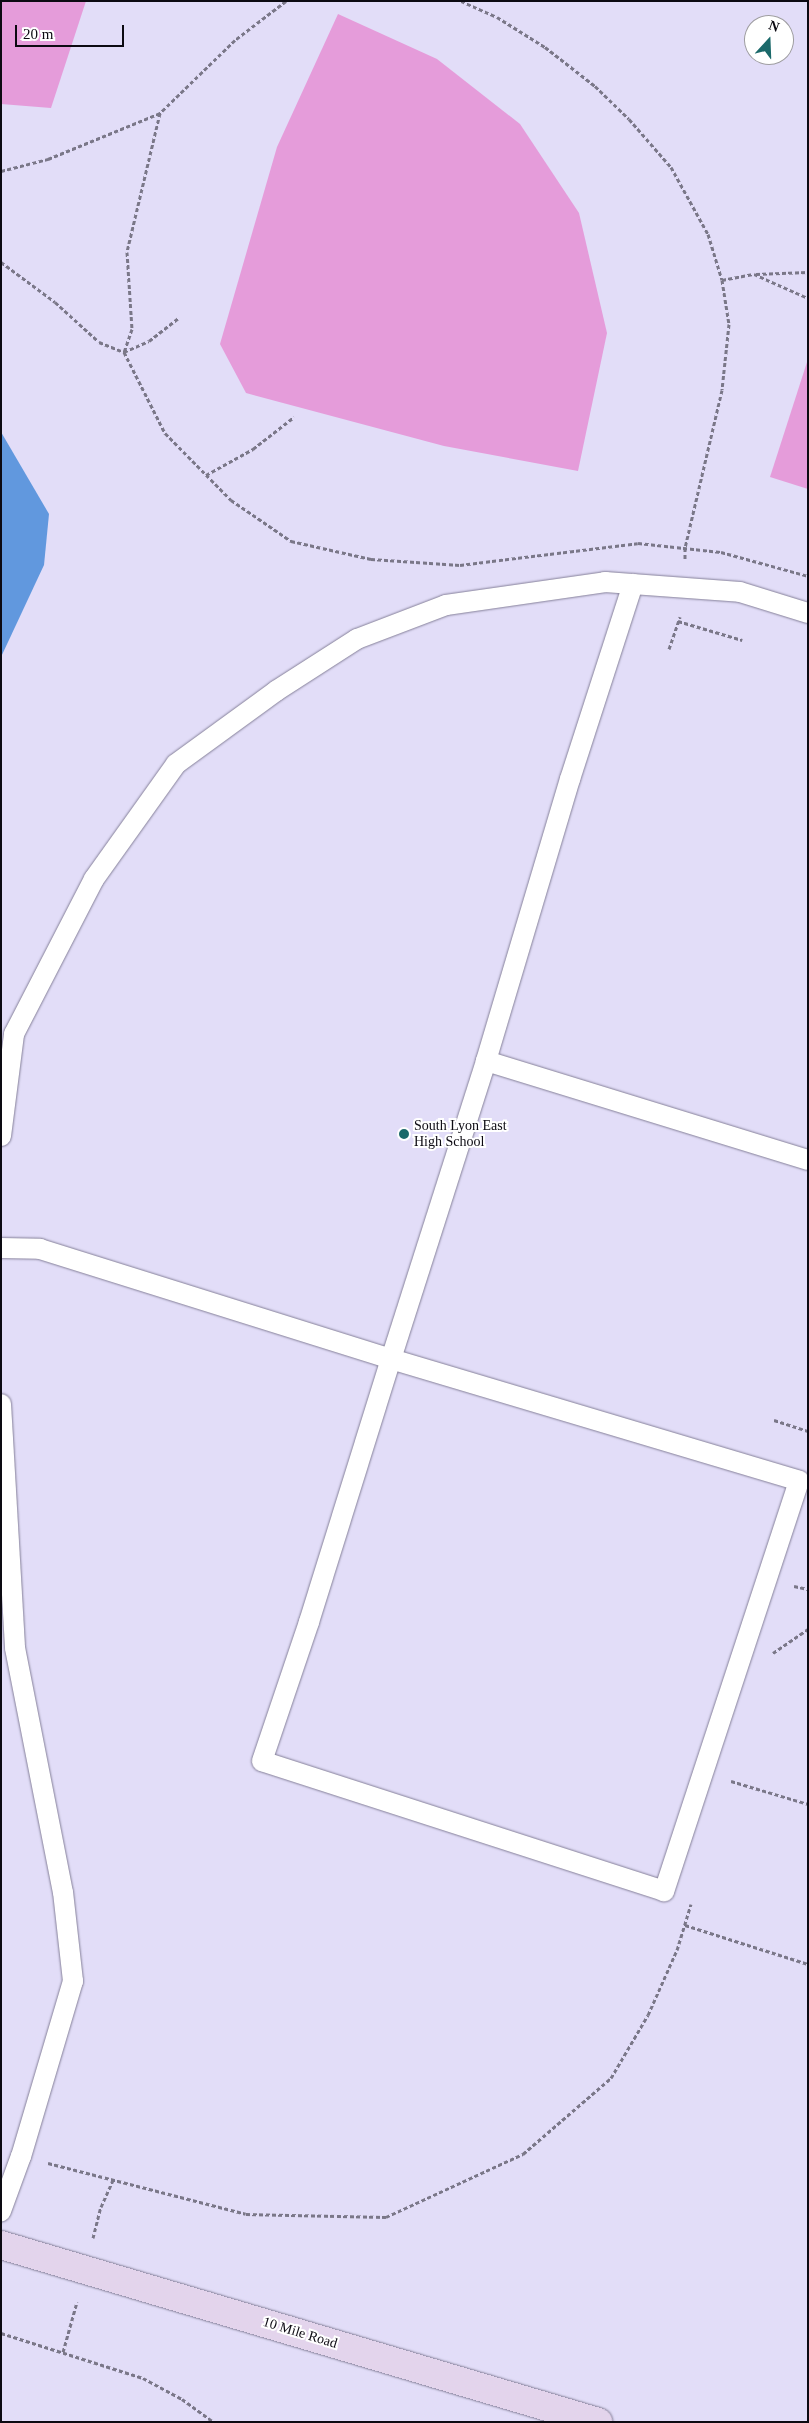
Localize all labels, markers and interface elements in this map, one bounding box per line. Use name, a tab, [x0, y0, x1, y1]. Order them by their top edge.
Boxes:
scale bar	[18, 15, 126, 47]
north arrow	[744, 15, 794, 65]
text: N	[767, 18, 781, 35]
text: 20 m	[23, 26, 53, 42]
place label: South Lyon East High School	[414, 1118, 507, 1150]
marker: South Lyon East High School	[398, 1128, 410, 1140]
street label: 10 Mile Road	[261, 2314, 339, 2352]

